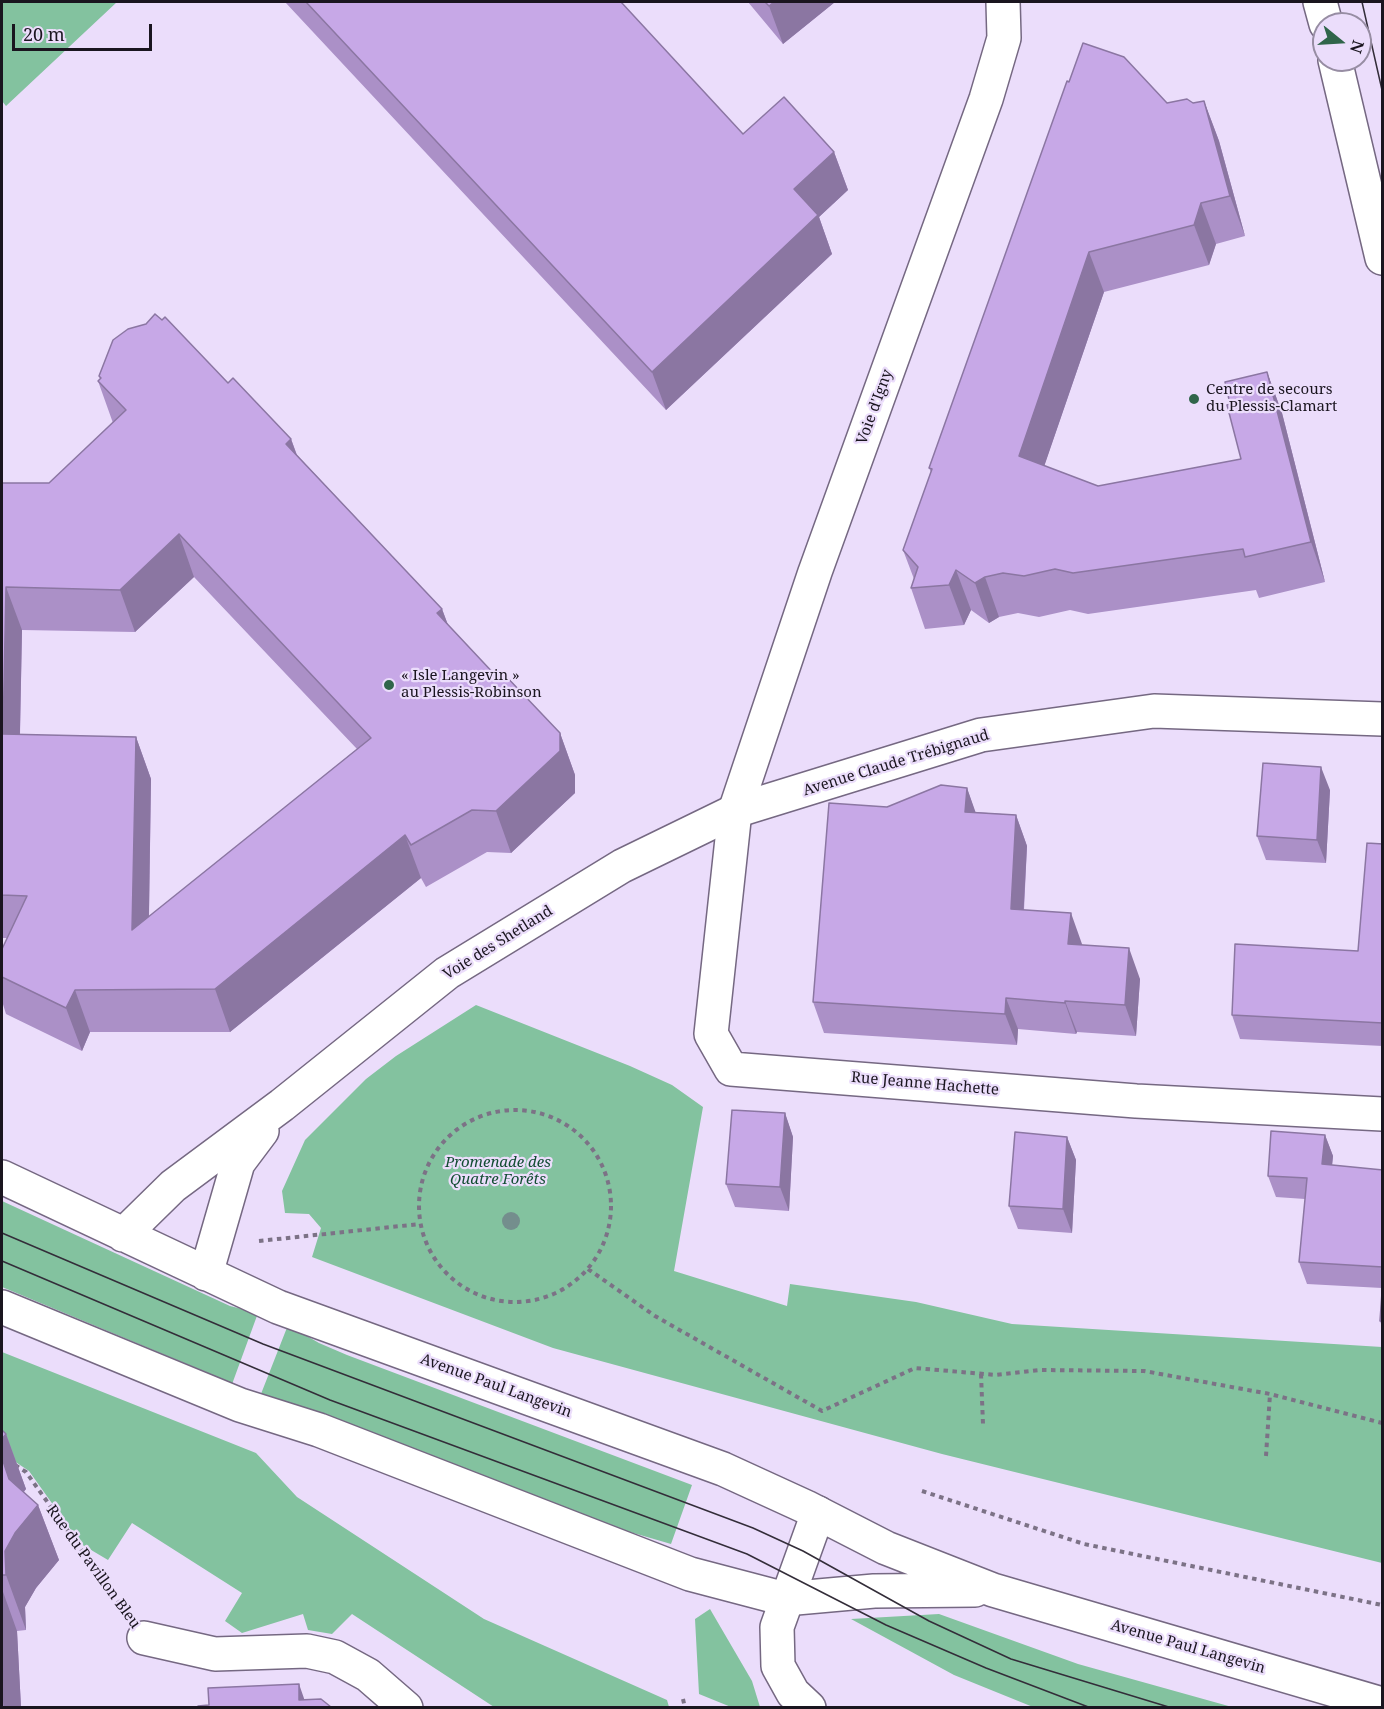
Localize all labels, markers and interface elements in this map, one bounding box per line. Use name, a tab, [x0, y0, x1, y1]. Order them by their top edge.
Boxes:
scale bar	[15, 12, 154, 50]
north arrow	[1312, 12, 1372, 72]
text: 20 m	[23, 22, 65, 46]
text: N	[1345, 38, 1370, 56]
street label: Voie d'Igny	[853, 367, 897, 447]
place label: Centre de secours du Plessis-Clamart	[1206, 381, 1337, 416]
marker: Centre de secours du Plessis-Clamart	[1187, 392, 1201, 406]
place label: « Isle Langevin » au Plessis-Robinson	[401, 667, 542, 702]
marker: « Isle Langevin » au Plessis-Robinson	[382, 678, 396, 692]
street label: Avenue Claude Trébignaud	[801, 726, 991, 800]
street label: Voie des Shetland	[440, 902, 556, 984]
street label: Rue Jeanne Hachette	[850, 1069, 1000, 1099]
park label: Promenade des Quatre Forêts	[445, 1154, 551, 1189]
street label: Avenue Paul Langevin	[418, 1350, 574, 1422]
street label: Rue du Pavillon Bleu	[42, 1502, 144, 1632]
street label: Avenue Paul Langevin	[1109, 1616, 1267, 1678]

